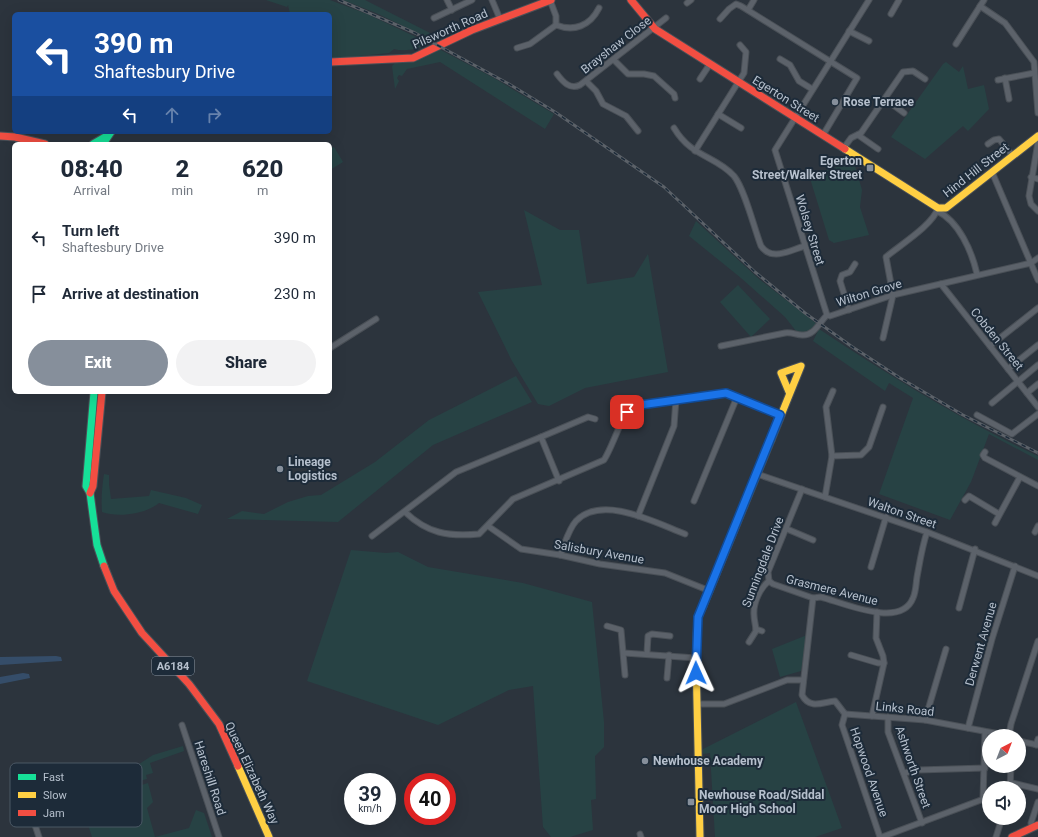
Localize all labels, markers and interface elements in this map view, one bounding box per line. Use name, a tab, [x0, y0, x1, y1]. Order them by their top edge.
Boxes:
street label: Pilsworth Road	[410, 6, 490, 52]
street label: Brayshaw Close	[578, 13, 654, 77]
text: 390 m	[94, 27, 173, 60]
icon: left	[28, 28, 80, 80]
text: Shaftesbury Drive	[94, 61, 235, 82]
street label: Egerton Street	[750, 73, 822, 125]
place label: Rose Terrace	[843, 95, 914, 109]
marker: Rose Terrace	[830, 97, 840, 107]
icon: left	[119, 104, 141, 126]
icon: ahead	[161, 104, 183, 126]
icon: right	[203, 104, 225, 126]
street label: Hind Hill Street	[940, 140, 1012, 200]
place label: Egerton Street/Walker Street	[752, 154, 862, 182]
text: 08:40	[61, 155, 123, 183]
text: 2	[175, 155, 189, 183]
text: 620	[242, 155, 283, 183]
marker: Egerton Street/Walker Street	[865, 163, 875, 173]
text: Arrival	[73, 183, 110, 198]
text: min	[172, 183, 193, 198]
text: m	[257, 183, 268, 198]
street label: Wolsey Street	[793, 193, 827, 267]
text: Turn left	[62, 222, 119, 240]
icon: left	[28, 227, 50, 249]
text: 390 m	[274, 229, 316, 247]
text: Shaftesbury Drive	[62, 240, 164, 255]
street label: Wilton Grove	[835, 276, 903, 310]
icon: arrive	[28, 283, 50, 305]
text: Arrive at destination	[62, 285, 199, 303]
text: 230 m	[274, 285, 316, 303]
street label: Cobden Street	[968, 305, 1026, 373]
button: Exit	[28, 340, 168, 386]
button: Share	[176, 340, 316, 386]
pin	[610, 395, 644, 429]
icon: arrive	[616, 401, 638, 423]
place label: Lineage Logistics	[288, 455, 337, 483]
marker: Lineage Logistics	[275, 464, 285, 474]
street label: Walton Street	[866, 495, 938, 531]
street label: Sunningdale Drive	[739, 515, 787, 609]
street label: Salisbury Avenue	[553, 537, 645, 567]
street label: Grasmere Avenue	[785, 572, 879, 608]
street label: Derwent Avenue	[962, 600, 1000, 688]
position arrow	[675, 652, 717, 694]
road number: A6184	[152, 657, 194, 675]
street label: Links Road	[875, 699, 935, 719]
street label: Queen Elizabeth Way	[222, 720, 282, 827]
street label: Ashworth Street	[892, 724, 934, 810]
street label: Hopwood Avenue	[847, 725, 891, 819]
north arrow	[982, 729, 1026, 773]
map controls	[982, 729, 1026, 825]
street label: Hareshill Road	[191, 739, 229, 817]
place label: Newhouse Academy	[653, 754, 764, 768]
marker: Newhouse Academy	[640, 756, 650, 766]
legend	[10, 763, 142, 827]
text: Fast	[43, 771, 65, 784]
speed limit sign: 40	[404, 773, 456, 825]
button: sound	[982, 781, 1026, 825]
text: 39	[359, 782, 381, 806]
place label: Newhouse Road/Siddal Moor High School	[699, 788, 824, 816]
text: Slow	[43, 789, 67, 802]
marker: Newhouse Road/Siddal Moor High School	[686, 797, 696, 807]
text: km/h	[358, 803, 382, 814]
text: Jam	[43, 807, 65, 820]

